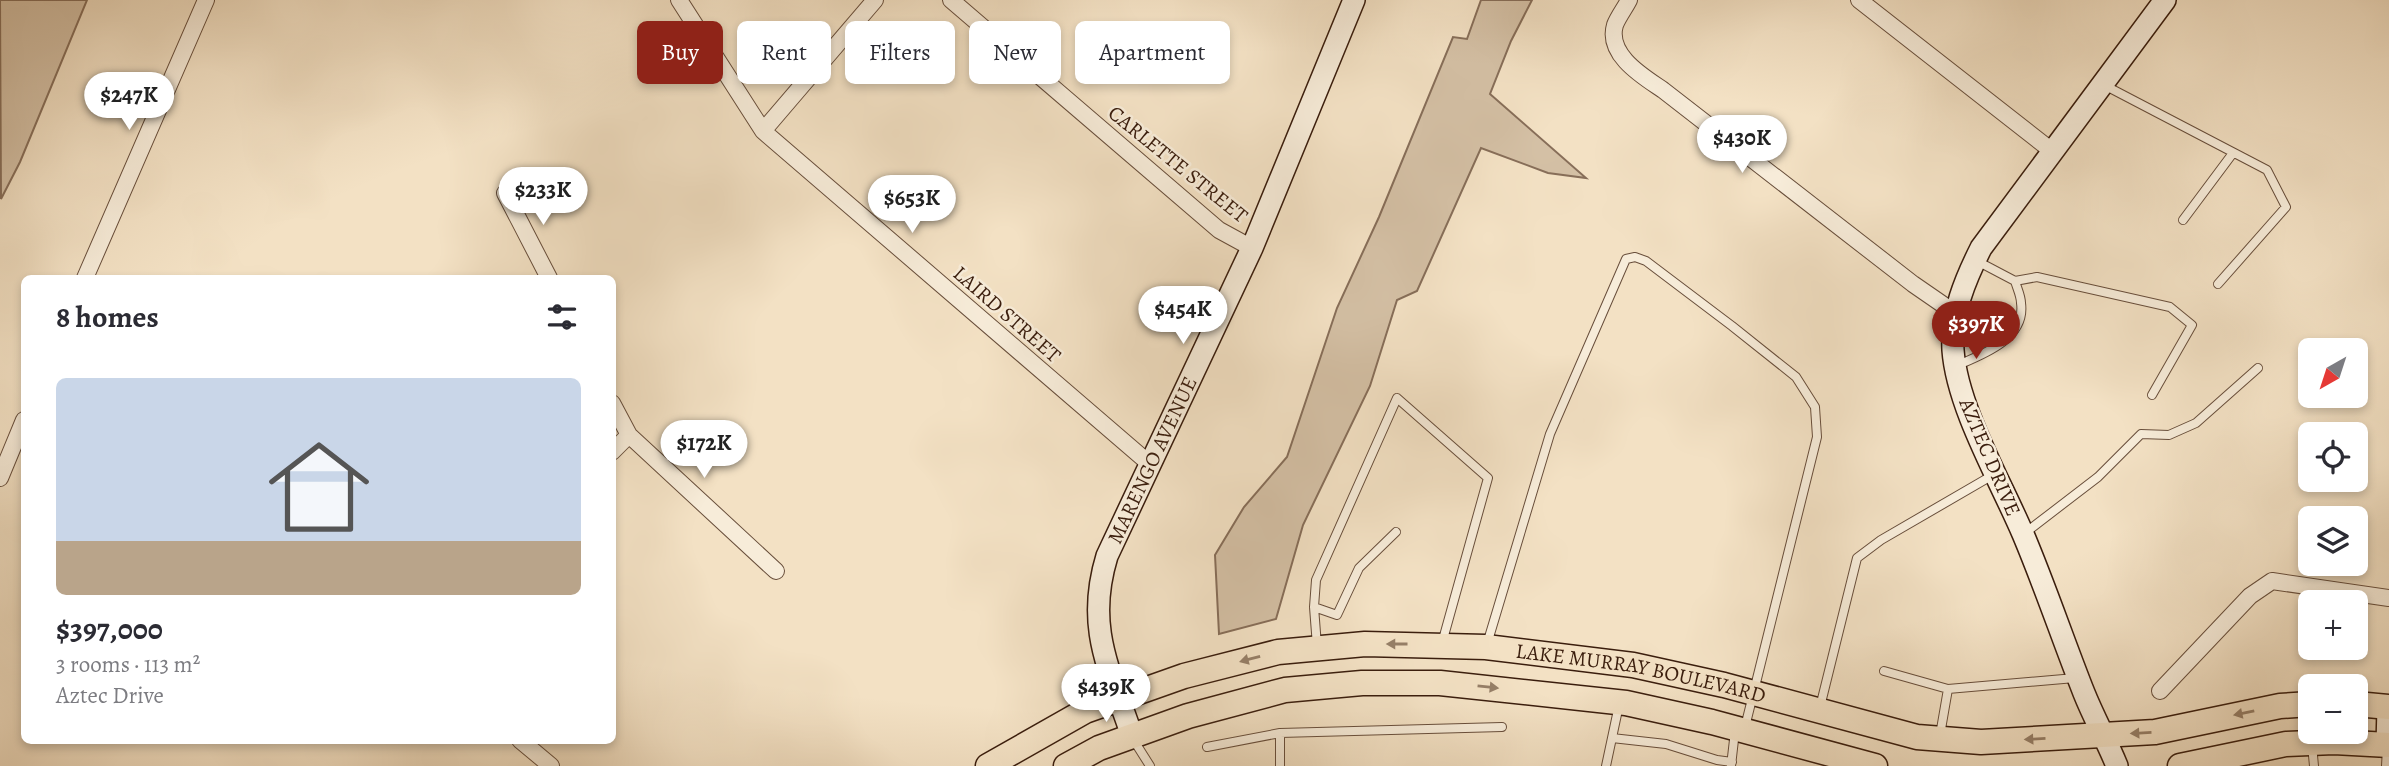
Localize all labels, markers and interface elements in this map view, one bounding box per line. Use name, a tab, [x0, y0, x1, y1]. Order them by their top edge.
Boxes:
chip: Buy	[637, 21, 723, 84]
chip: Rent	[737, 21, 831, 84]
chip: Filters	[845, 21, 955, 84]
chip: New	[969, 21, 1061, 84]
chip: Apartment	[1075, 21, 1230, 84]
pin: $247K	[80, 72, 178, 132]
text: $247K	[100, 79, 158, 110]
street label: CARLETTE STREET	[1102, 99, 1254, 229]
pin: $430K	[1693, 116, 1791, 175]
text: $430K	[1713, 122, 1771, 153]
pin: $233K	[494, 168, 592, 227]
text: $233K	[515, 174, 571, 205]
pin: $653K	[863, 176, 961, 235]
text: $653K	[884, 182, 940, 213]
street label: LAIRD STREET	[947, 259, 1067, 369]
pin: $454K	[1134, 286, 1232, 346]
text: $454K	[1154, 293, 1212, 324]
text: 8 homes	[56, 297, 159, 337]
icon: filters	[543, 298, 581, 336]
pin: $397K	[1927, 302, 2025, 361]
text: $397K	[1948, 308, 2004, 339]
north arrow	[2298, 338, 2368, 408]
map controls	[2298, 338, 2368, 744]
street label: MARENGO AVENUE	[1101, 372, 1204, 548]
street label: AZTEC DRIVE	[1952, 393, 2027, 520]
pin: $172K	[655, 420, 753, 480]
button: locate	[2298, 422, 2368, 492]
icon: home	[256, 424, 382, 550]
text: $172K	[677, 427, 732, 458]
button: layers	[2298, 506, 2368, 576]
button: +	[2298, 590, 2368, 660]
text: $397,000	[56, 609, 163, 649]
street label: LAKE MURRAY BOULEVARD	[1514, 637, 1769, 710]
one-way arrow	[1386, 639, 1408, 650]
text: 3 rooms · 113 m²	[56, 649, 200, 680]
one-way arrow	[1239, 654, 1261, 665]
pin: $439K	[1057, 664, 1155, 724]
text: $439K	[1077, 671, 1135, 702]
button: −	[2298, 674, 2368, 744]
text: Aztec Drive	[56, 680, 164, 711]
one-way arrow	[1477, 682, 1499, 693]
one-way arrow	[2233, 708, 2255, 719]
one-way arrow	[2130, 727, 2152, 738]
one-way arrow	[2024, 734, 2046, 745]

